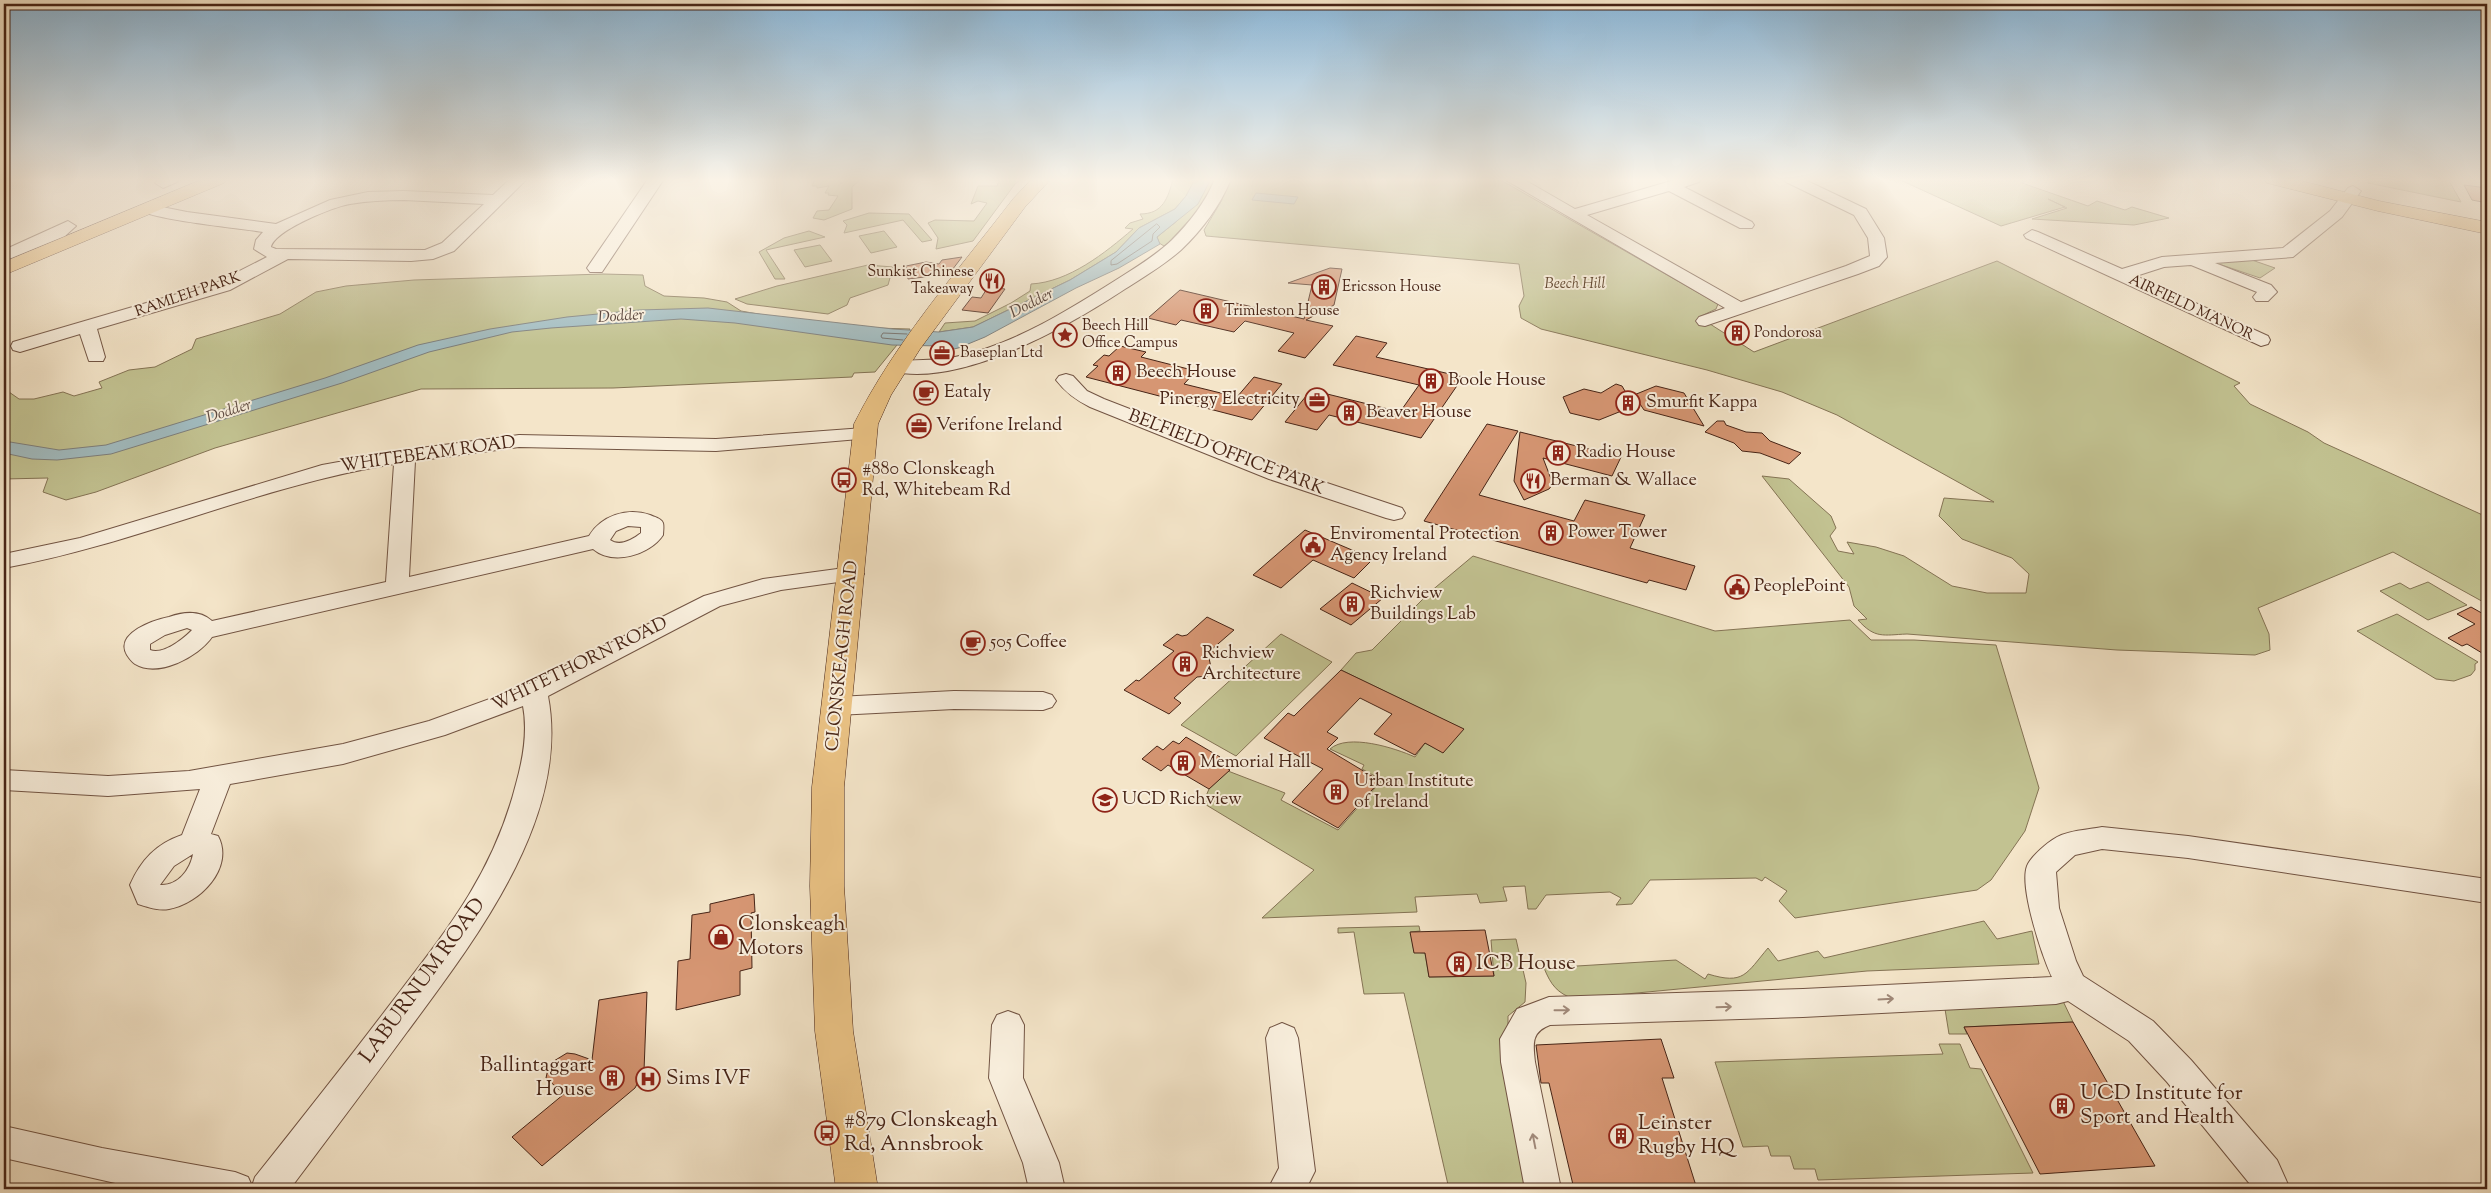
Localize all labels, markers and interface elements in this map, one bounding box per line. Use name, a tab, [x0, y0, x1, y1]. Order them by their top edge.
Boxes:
place label: Sunkist Chinese Takeaway	[867, 262, 975, 300]
street label: RAMLEH PARK	[132, 267, 244, 323]
restaurant icon: Sunkist Chinese Takeaway	[979, 268, 1005, 294]
street label: AIRFIELD MANOR	[2125, 270, 2257, 346]
building icon: Ericsson House	[1311, 274, 1337, 300]
park label: Beech Hill	[1545, 274, 1606, 295]
place label: Ericsson House	[1342, 277, 1441, 298]
water label: Dodder	[1006, 283, 1058, 325]
building icon: Trimleston House	[1193, 298, 1219, 324]
place label: Trimleston House	[1224, 301, 1339, 322]
water label: Dodder	[597, 304, 645, 330]
place label: Beech Hill Office Campus	[1082, 316, 1178, 354]
building icon: Pondorosa	[1724, 320, 1750, 346]
place icon: Beech Hill Office Campus	[1052, 322, 1078, 348]
place label: Pondorosa	[1754, 323, 1822, 344]
office icon: Baseplan Ltd	[929, 340, 955, 366]
place label: Baseplan Ltd	[960, 343, 1044, 364]
building icon: Beech House	[1105, 360, 1131, 386]
place label: Beech House	[1136, 360, 1236, 386]
building icon: Boole House	[1418, 368, 1444, 394]
place label: Boole House	[1448, 368, 1546, 394]
cafe icon: Eataly	[913, 380, 939, 406]
place label: Eataly	[944, 380, 991, 406]
place label: Pinergy Electricity	[1159, 387, 1300, 413]
office icon: Pinergy Electricity	[1304, 387, 1330, 413]
building icon: Smurfit Kappa	[1615, 390, 1641, 416]
place label: Smurfit Kappa	[1646, 390, 1758, 416]
water label: Dodder	[203, 394, 255, 430]
building icon: Beaver House	[1336, 400, 1362, 426]
place label: Beaver House	[1366, 400, 1472, 426]
street label: BELFIELD OFFICE PARK	[1124, 404, 1328, 502]
office icon: Verifone Ireland	[906, 413, 932, 439]
place label: Verifone Ireland	[936, 413, 1062, 439]
street label: WHITEBEAM ROAD	[339, 430, 517, 480]
building icon: Radio House	[1545, 440, 1571, 466]
place label: Radio House	[1576, 440, 1676, 466]
place label: #880 Clonskeagh Rd, Whitebeam Rd	[862, 457, 1011, 504]
bus stop icon: #880 Clonskeagh Rd, Whitebeam Rd	[831, 467, 857, 493]
restaurant icon: Berman & Wallace	[1520, 468, 1546, 494]
place label: Berman & Wallace	[1550, 468, 1697, 494]
building icon: Power Tower	[1538, 520, 1564, 546]
place label: Power Tower	[1568, 520, 1667, 546]
place label: Enviromental Protection Agency Ireland	[1330, 522, 1520, 569]
public building icon: Enviromental Protection Agency Ireland	[1300, 532, 1326, 558]
street label: CLONSKEAGH ROAD	[820, 559, 866, 753]
public building icon: PeoplePoint	[1724, 574, 1750, 600]
place label: PeoplePoint	[1754, 574, 1846, 600]
place label: Richview Buildings Lab	[1370, 581, 1476, 628]
building icon: Richview Buildings Lab	[1339, 591, 1365, 617]
street label: WHITETHORN ROAD	[488, 611, 672, 719]
cafe icon: 505 Coffee	[960, 630, 986, 656]
place label: 505 Coffee	[989, 630, 1067, 656]
place label: Richview Architecture	[1202, 641, 1301, 688]
building icon: Richview Architecture	[1172, 651, 1198, 677]
building icon: Memorial Hall	[1170, 750, 1196, 776]
place label: Memorial Hall	[1200, 750, 1311, 776]
place label: Urban Institute of Ireland	[1354, 769, 1474, 816]
building icon: Urban Institute of Ireland	[1323, 779, 1349, 805]
school or university icon: UCD Richview	[1092, 787, 1118, 813]
place label: UCD Richview	[1122, 787, 1242, 813]
street label: LABURNUM ROAD	[353, 892, 493, 1070]
place label: Clonskeagh Motors	[738, 910, 846, 964]
shop icon: Clonskeagh Motors	[708, 924, 734, 950]
place label: ICB House	[1476, 949, 1576, 979]
building icon: ICB House	[1446, 951, 1472, 977]
one-way arrow	[1878, 995, 1894, 1004]
one-way arrow	[1716, 1002, 1732, 1011]
one-way arrow	[1553, 1005, 1569, 1015]
place label: Ballintaggart House	[480, 1051, 594, 1105]
place label: Sims IVF	[666, 1064, 750, 1094]
building icon: Ballintaggart House	[599, 1065, 625, 1091]
hospital icon: Sims IVF	[635, 1066, 661, 1092]
place label: UCD Institute for Sport and Health	[2080, 1079, 2243, 1133]
building icon: UCD Institute for Sport and Health	[2049, 1093, 2075, 1119]
place label: #879 Clonskeagh Rd, Annsbrook	[844, 1106, 998, 1160]
place label: Leinster Rugby HQ	[1638, 1109, 1737, 1163]
bus stop icon: #879 Clonskeagh Rd, Annsbrook	[814, 1120, 840, 1146]
building icon: Leinster Rugby HQ	[1608, 1123, 1634, 1149]
one-way arrow	[1528, 1134, 1538, 1150]

